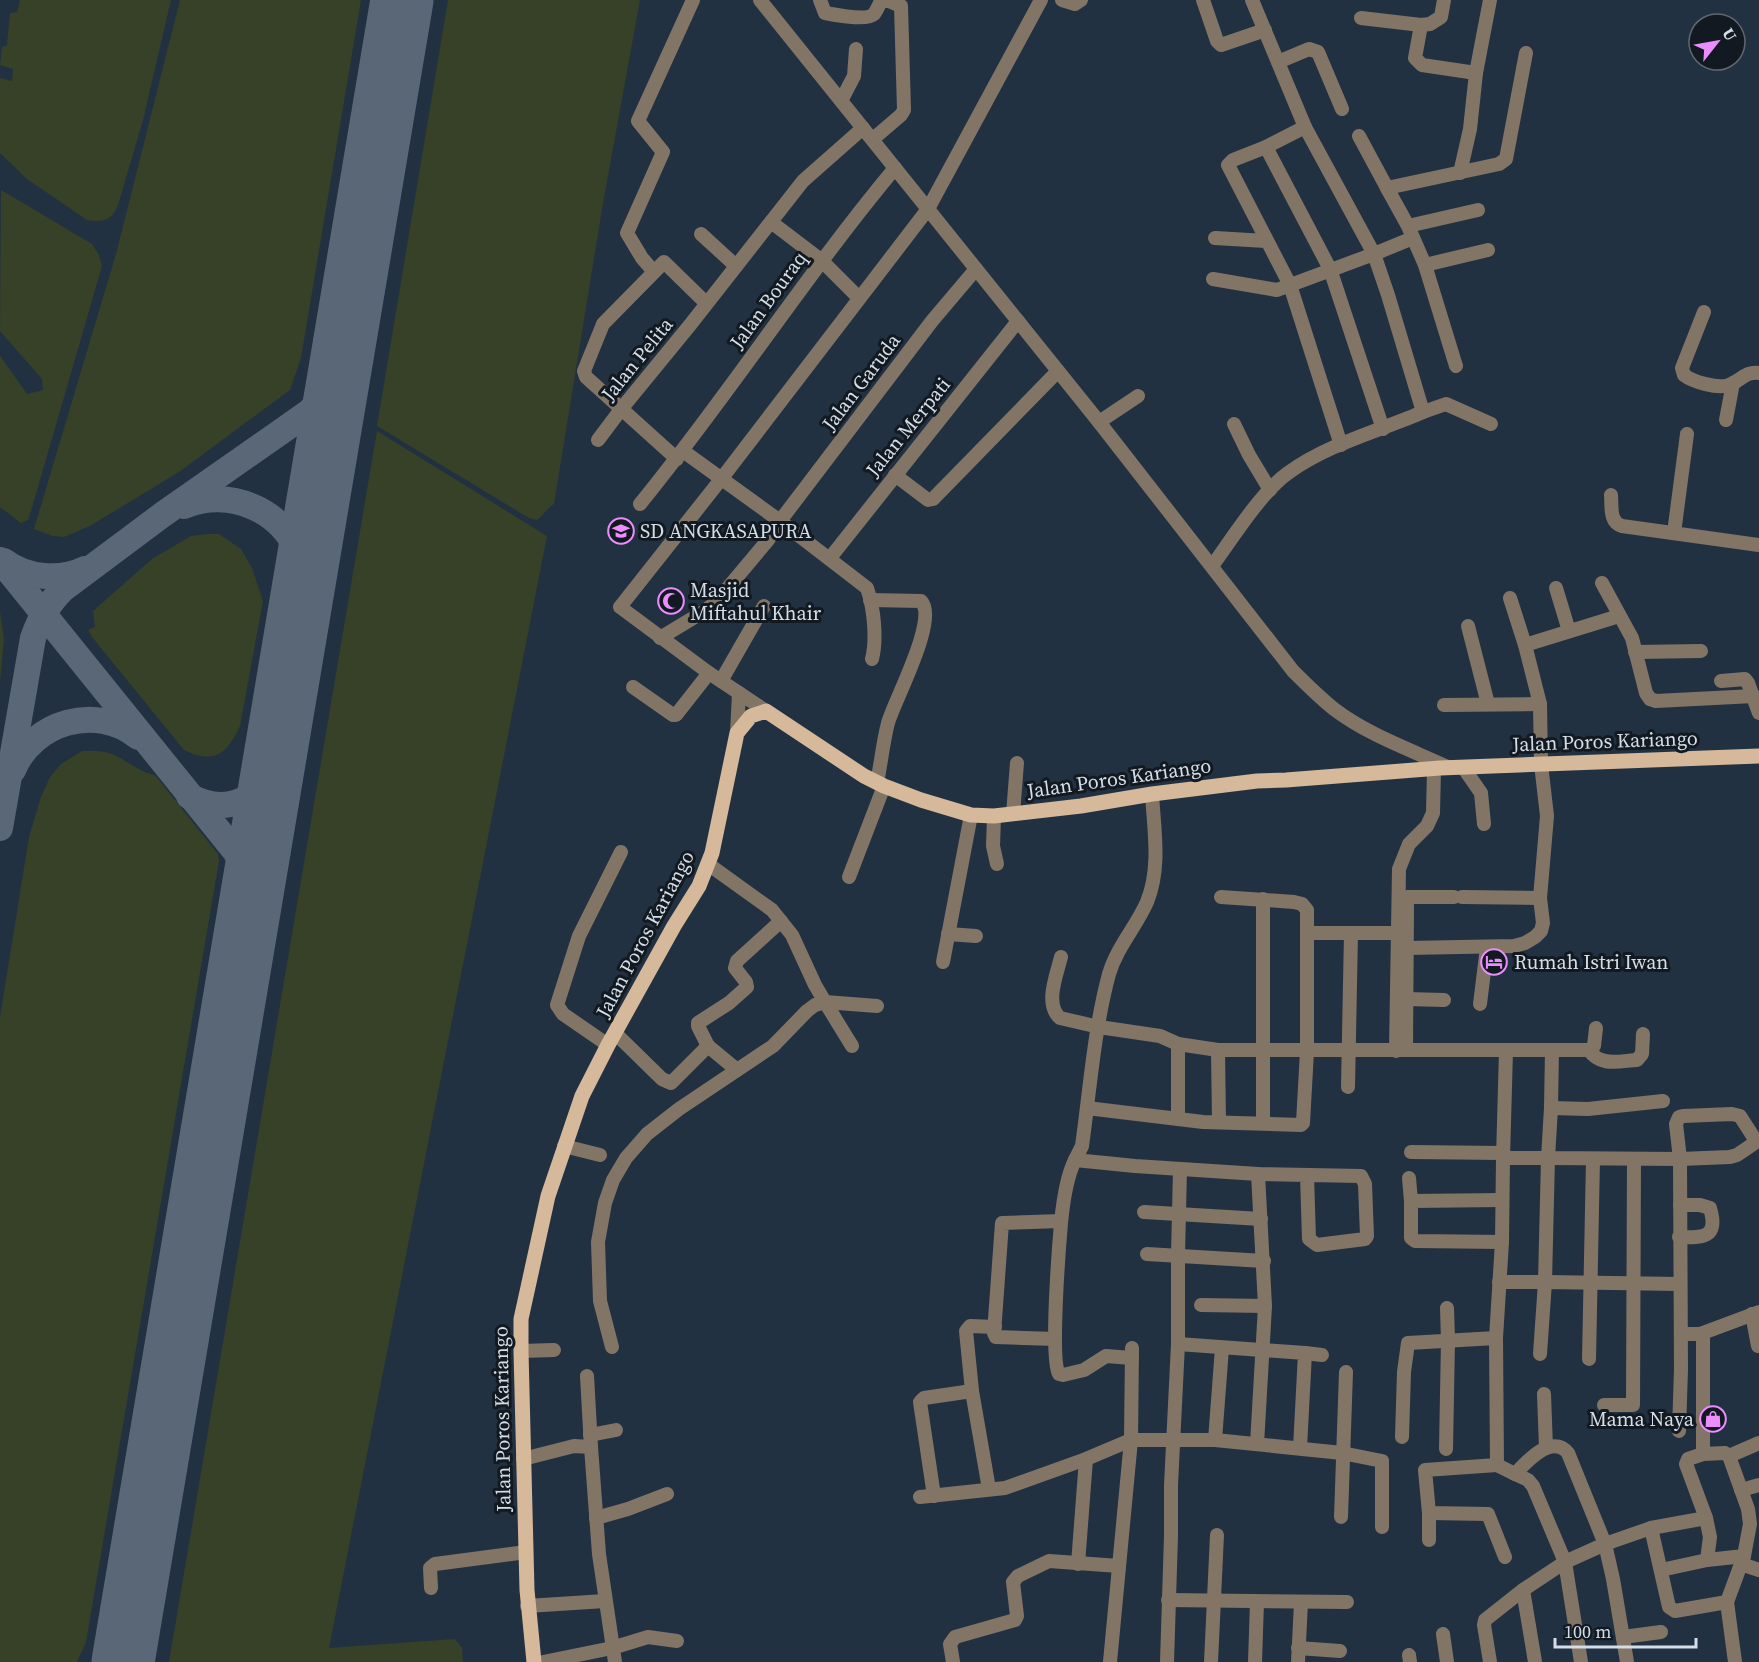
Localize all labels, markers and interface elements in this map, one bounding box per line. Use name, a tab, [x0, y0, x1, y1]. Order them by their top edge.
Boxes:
north arrow	[1687, 12, 1747, 72]
text: U	[1717, 24, 1742, 45]
street label: Jalan Bouraq	[722, 245, 813, 355]
street label: Jalan Pelita	[594, 311, 680, 407]
street label: Jalan Garuda	[815, 327, 907, 437]
street label: Jalan Merpati	[859, 371, 957, 483]
school or university icon: SD ANGKASAPURA	[606, 516, 636, 546]
place label: SD ANGKASAPURA	[640, 517, 812, 545]
place label: Masjid Miftahul Khair	[690, 576, 822, 627]
mosque icon: Masjid Miftahul Khair	[656, 586, 686, 616]
street label: Jalan Poros Kariango	[1511, 724, 1698, 758]
street label: Jalan Poros Kariango	[1024, 751, 1213, 805]
street label: Jalan Poros Kariango	[589, 845, 701, 1023]
hotel icon: Rumah Istri Iwan	[1479, 947, 1509, 977]
place label: Rumah Istri Iwan	[1514, 948, 1668, 976]
street label: Jalan Poros Kariango	[486, 1326, 518, 1513]
shop icon: Mama Naya	[1698, 1404, 1728, 1434]
place label: Mama Naya	[1589, 1405, 1695, 1433]
scale bar	[1555, 1611, 1696, 1649]
text: 100 m	[1564, 1619, 1611, 1644]

